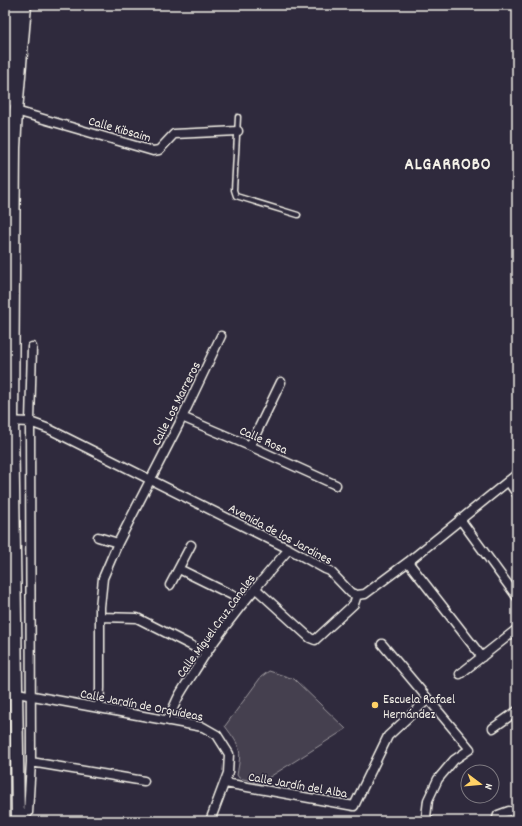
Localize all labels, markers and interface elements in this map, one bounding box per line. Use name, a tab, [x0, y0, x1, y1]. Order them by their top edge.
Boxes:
street label: Calle Kibsaim	[86, 112, 153, 148]
district label: ALGARROBO	[404, 154, 492, 178]
street label: Calle Los Marreros	[148, 359, 207, 449]
street label: Calle Rosa	[236, 422, 291, 461]
street label: Avenida de los Jardines	[224, 500, 335, 571]
street label: Calle Miguel Cruz Canales	[173, 571, 261, 682]
street label: Calle Jardín de Orquídeas	[78, 685, 205, 728]
place label: Escuela Rafael Hernández	[383, 691, 455, 725]
marker: Escuela Rafael Hernández	[370, 700, 380, 710]
north arrow	[460, 764, 500, 804]
street label: Calle Jardín del Alba	[247, 768, 350, 805]
text: N	[479, 781, 496, 792]

